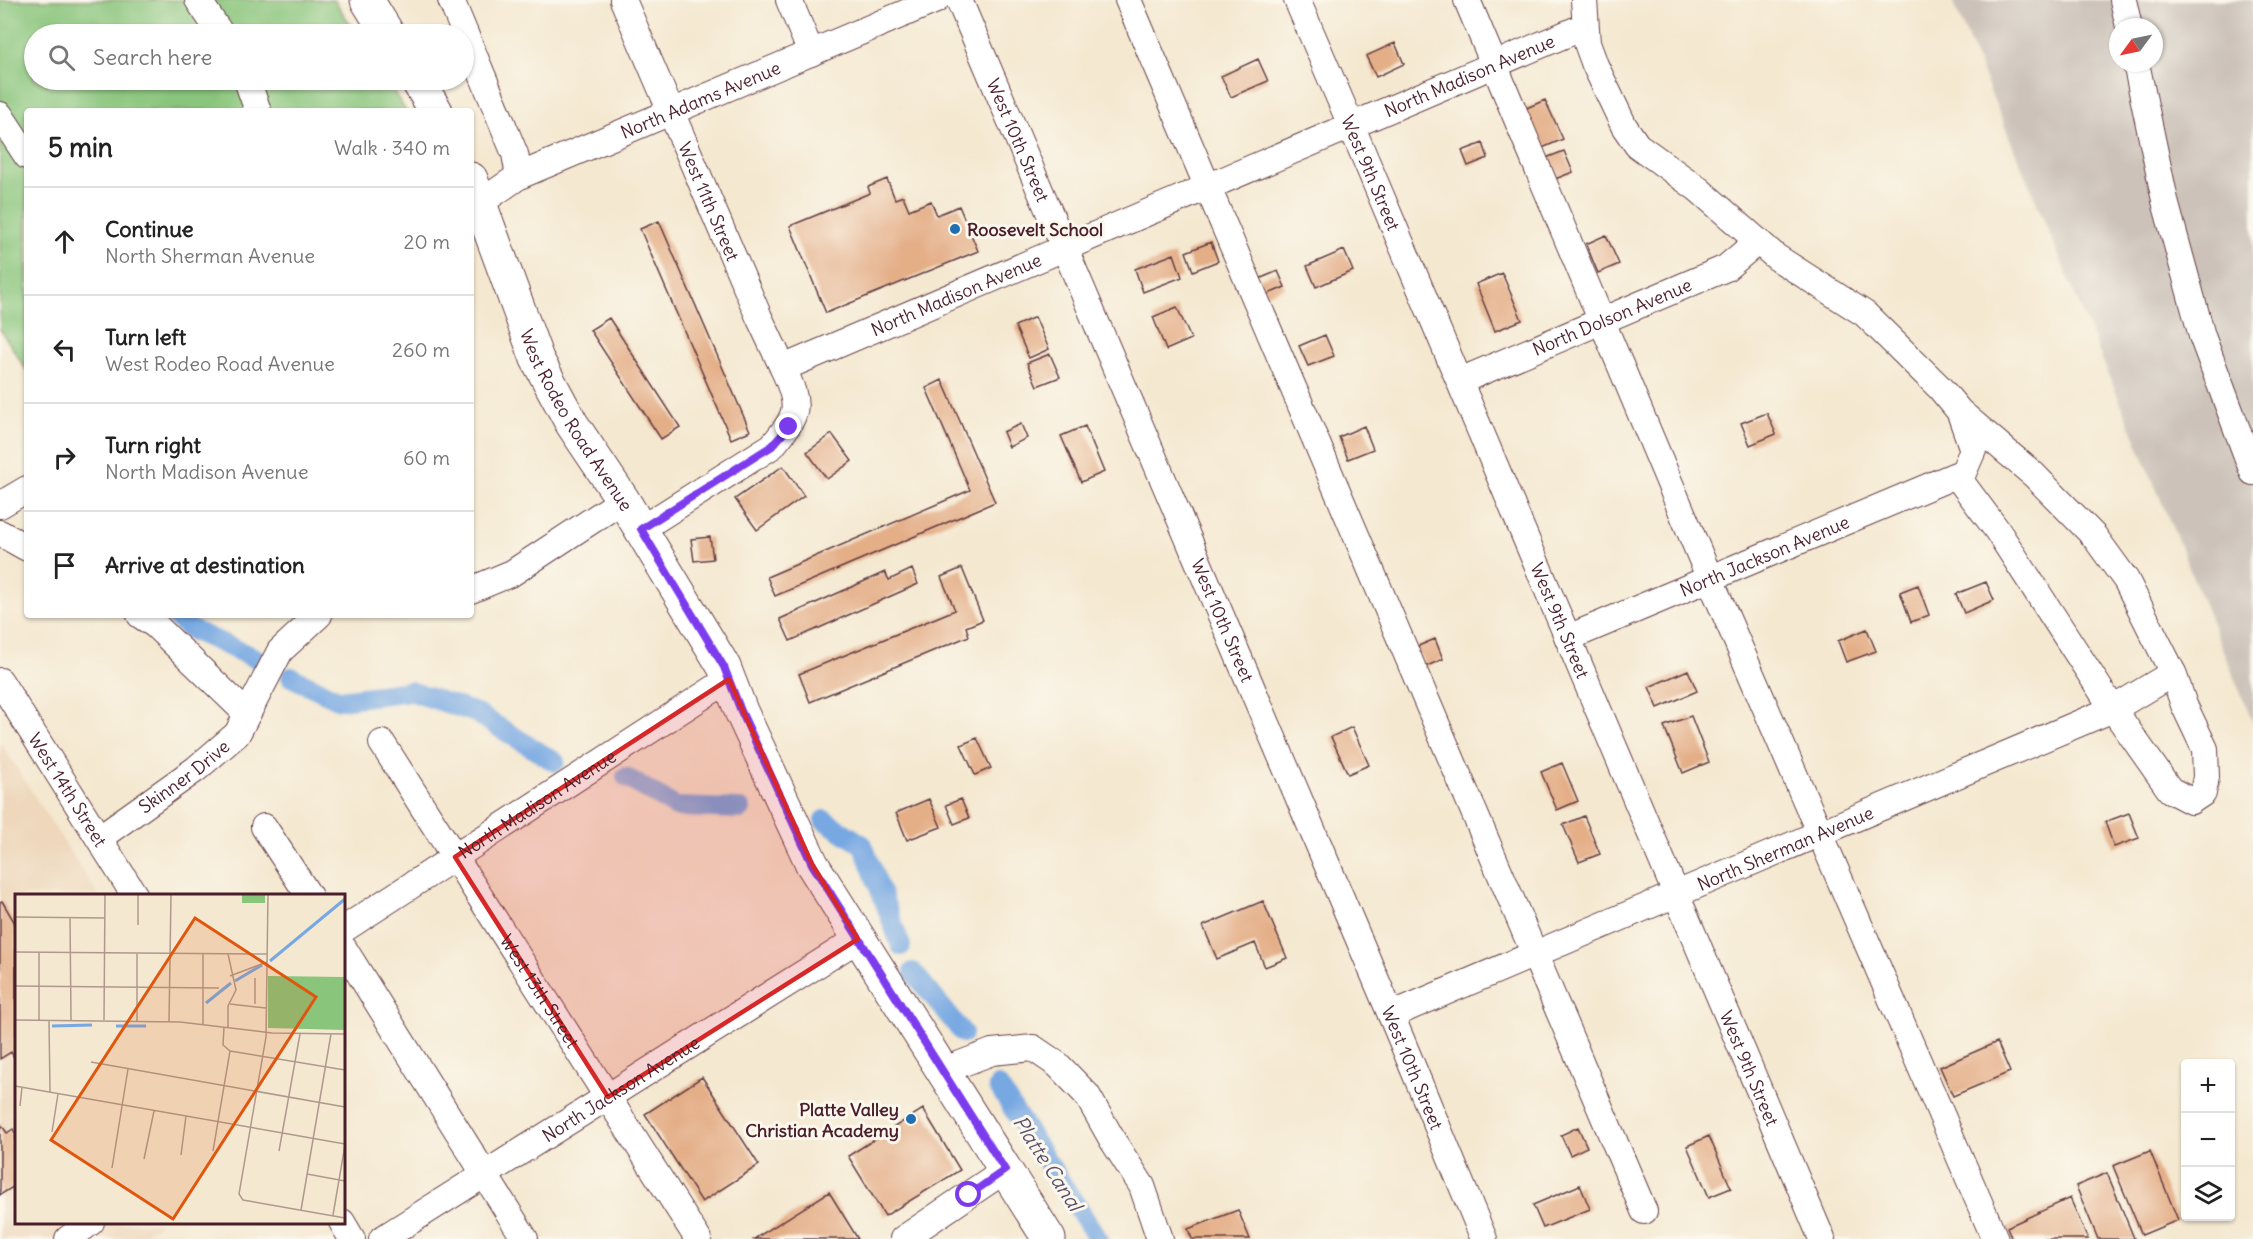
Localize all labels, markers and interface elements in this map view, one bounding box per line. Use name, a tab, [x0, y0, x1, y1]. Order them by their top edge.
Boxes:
north arrow	[2109, 18, 2163, 72]
search box	[24, 24, 474, 90]
street label: North Madison Avenue	[1380, 29, 1558, 122]
icon: search	[45, 41, 78, 74]
text: Search here	[93, 43, 212, 71]
street label: North Adams Avenue	[617, 56, 784, 143]
street label: West 10th Street	[982, 75, 1055, 205]
street label: West 9th Street	[1337, 111, 1406, 234]
text: 5 min	[48, 131, 113, 164]
text: Walk · 340 m	[334, 135, 450, 160]
street label: West 11th Street	[674, 138, 745, 264]
text: Continue	[105, 215, 194, 243]
place label: Roosevelt School	[967, 218, 1103, 241]
marker: Roosevelt School	[948, 222, 962, 236]
icon: ahead	[48, 225, 81, 258]
text: 20 m	[404, 229, 450, 254]
text: North Sherman Avenue	[105, 243, 315, 268]
street label: North Madison Avenue	[867, 248, 1045, 341]
street label: North Dolson Avenue	[1529, 272, 1695, 360]
text: Turn left	[105, 323, 186, 351]
street label: West Rodeo Road Avenue	[515, 326, 638, 515]
icon: left	[48, 333, 81, 366]
text: 260 m	[392, 337, 450, 362]
text: West Rodeo Road Avenue	[105, 351, 335, 376]
route end	[775, 413, 801, 439]
text: Turn right	[105, 431, 201, 459]
icon: right	[48, 441, 81, 474]
text: 60 m	[403, 445, 450, 470]
text: North Madison Avenue	[105, 459, 308, 484]
street label: North Jackson Avenue	[1676, 510, 1853, 601]
icon: arrive	[48, 549, 81, 582]
text: Arrive at destination	[105, 551, 305, 579]
street label: West 10th Street	[1187, 555, 1259, 685]
street label: West 9th Street	[1526, 559, 1595, 682]
street label: West 14th Street	[24, 728, 112, 851]
street label: Skinner Drive	[134, 734, 234, 818]
street label: North Madison Avenue	[454, 744, 620, 863]
street label: North Sherman Avenue	[1693, 800, 1877, 895]
inset map	[15, 894, 345, 1224]
street label: West 13th Street	[495, 930, 585, 1052]
street label: West 10th Street	[1377, 1002, 1449, 1133]
street label: West 9th Street	[1715, 1007, 1784, 1129]
street label: North Jackson Avenue	[538, 1030, 704, 1147]
map controls	[2181, 1059, 2235, 1221]
button: +	[2181, 1059, 2235, 1113]
place label: Platte Valley Christian Academy	[745, 1098, 899, 1142]
water label: Platte Canal	[1008, 1111, 1089, 1217]
marker: Platte Valley Christian Academy	[904, 1112, 918, 1126]
button: −	[2181, 1113, 2235, 1167]
button: layers	[2181, 1167, 2235, 1221]
route start	[955, 1181, 981, 1207]

